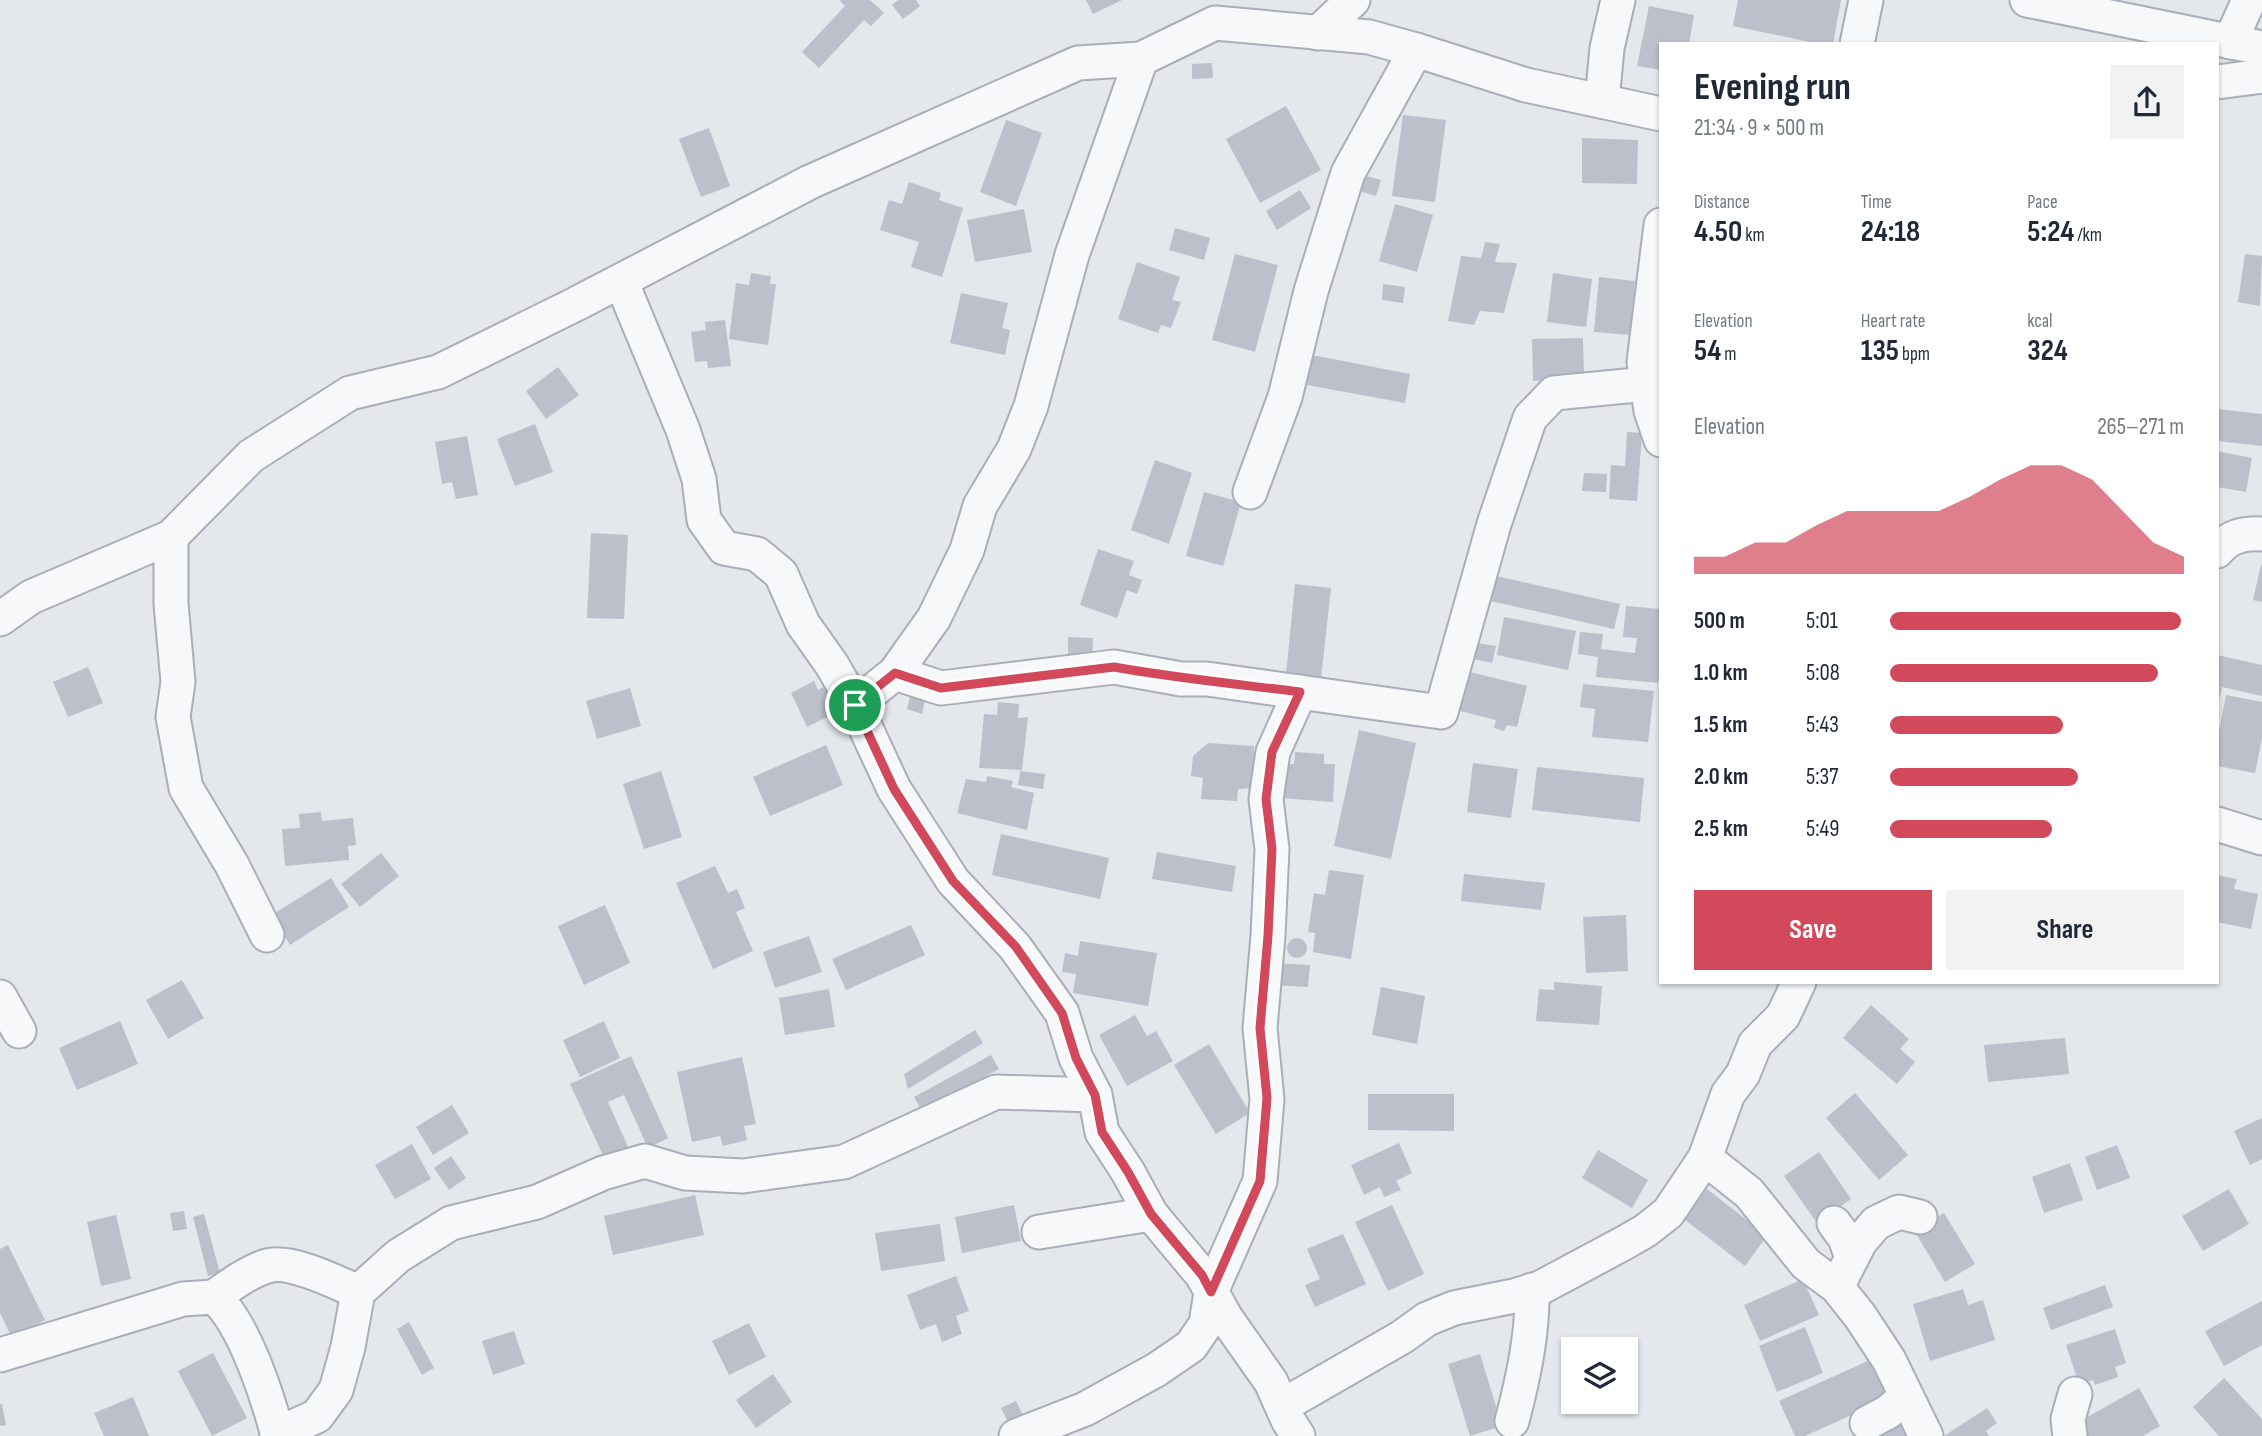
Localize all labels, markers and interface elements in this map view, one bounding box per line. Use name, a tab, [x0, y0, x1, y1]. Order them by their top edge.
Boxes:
text: Evening run	[1694, 65, 1851, 110]
button: share	[2110, 65, 2184, 139]
text: 21:34 · 9 × 500 m	[1694, 114, 1824, 142]
text: Distance	[1694, 191, 1750, 214]
text: Time	[1861, 191, 1892, 214]
text: Pace	[2027, 191, 2058, 214]
text: 4.50	[1694, 214, 1742, 250]
text: 24:18	[1861, 214, 1920, 250]
text: 5:24	[2027, 214, 2074, 250]
text: km	[1742, 224, 1765, 247]
text: /km	[2074, 224, 2102, 247]
text: Elevation	[1694, 310, 1753, 333]
text: Heart rate	[1861, 310, 1926, 333]
text: kcal	[2027, 310, 2052, 333]
text: 54	[1694, 333, 1721, 369]
text: 135	[1861, 333, 1899, 369]
text: 324	[2027, 333, 2068, 369]
text: m	[1721, 343, 1736, 366]
text: bpm	[1899, 343, 1930, 366]
text: Elevation	[1694, 413, 1765, 441]
text: 265–271 m	[2097, 413, 2184, 441]
text: 500 m	[1694, 607, 1745, 635]
text: 5:01	[1806, 607, 1838, 635]
text: 1.0 km	[1694, 659, 1748, 687]
text: 5:08	[1806, 659, 1840, 687]
pin	[825, 675, 885, 735]
icon: arrive	[836, 686, 874, 724]
text: 1.5 km	[1694, 711, 1747, 739]
text: 5:43	[1806, 711, 1839, 739]
text: 2.0 km	[1694, 763, 1748, 791]
text: 5:37	[1806, 763, 1838, 791]
text: 2.5 km	[1694, 815, 1748, 843]
text: 5:49	[1806, 815, 1839, 843]
button: Save	[1694, 890, 1932, 970]
button: Share	[1946, 890, 2184, 970]
map controls	[1561, 1337, 1638, 1414]
button: layers	[1561, 1337, 1638, 1414]

